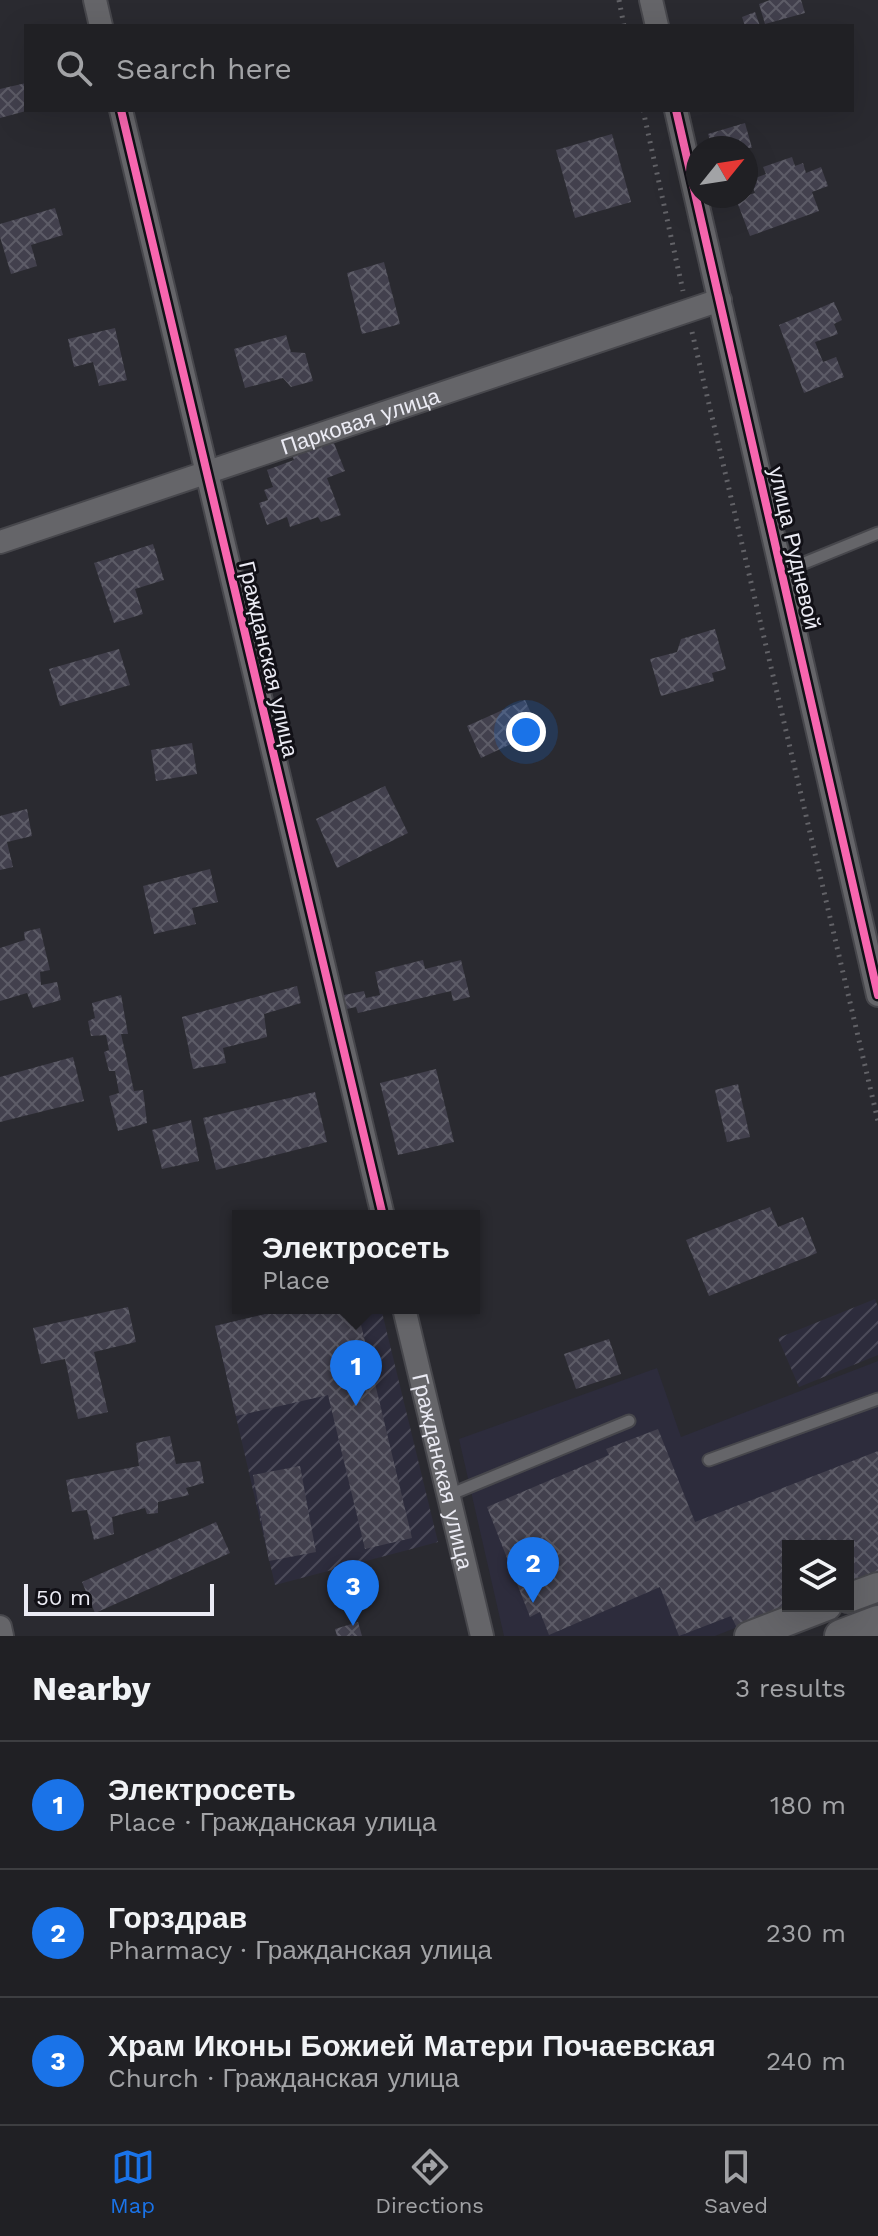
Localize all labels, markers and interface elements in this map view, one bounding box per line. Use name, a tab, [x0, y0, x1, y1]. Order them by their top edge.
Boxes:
search box	[24, 24, 854, 112]
icon: search	[52, 46, 96, 90]
text: Search here	[116, 51, 292, 86]
north arrow	[686, 136, 758, 208]
street label: Парковая улица	[278, 383, 444, 460]
street label: улица Рудневой	[764, 464, 825, 632]
street label: Гражданская улица	[234, 559, 303, 760]
your location	[506, 712, 546, 752]
popup	[232, 1210, 480, 1314]
text: Электросеть	[262, 1230, 450, 1265]
text: Place	[262, 1265, 330, 1295]
pin: 1	[330, 1340, 382, 1406]
street label: Гражданская улица	[407, 1371, 478, 1573]
pin: 2	[507, 1537, 559, 1603]
map controls	[782, 1540, 854, 1612]
button: layers	[782, 1540, 854, 1612]
pin: 3	[327, 1560, 379, 1626]
scale bar	[24, 1580, 214, 1616]
text: 50 m	[36, 1585, 91, 1610]
text: Nearby	[32, 1668, 151, 1708]
text: 3 results	[735, 1673, 846, 1703]
text: Электросеть	[108, 1772, 296, 1807]
text: 1	[52, 1790, 64, 1820]
text: 180 m	[770, 1790, 846, 1820]
text: Place · Гражданская улица	[108, 1807, 436, 1837]
text: Горздрав	[108, 1900, 247, 1935]
text: 2	[50, 1918, 66, 1948]
text: 230 m	[766, 1918, 846, 1948]
text: Pharmacy · Гражданская улица	[108, 1935, 492, 1965]
text: Храм Иконы Божией Матери Почаевская	[108, 2028, 716, 2063]
text: 3	[50, 2046, 66, 2076]
text: 240 m	[766, 2046, 846, 2076]
text: Church · Гражданская улица	[108, 2063, 459, 2093]
tab: Map	[110, 2145, 155, 2218]
tab: Directions	[375, 2145, 484, 2218]
tab: Saved	[704, 2145, 768, 2218]

